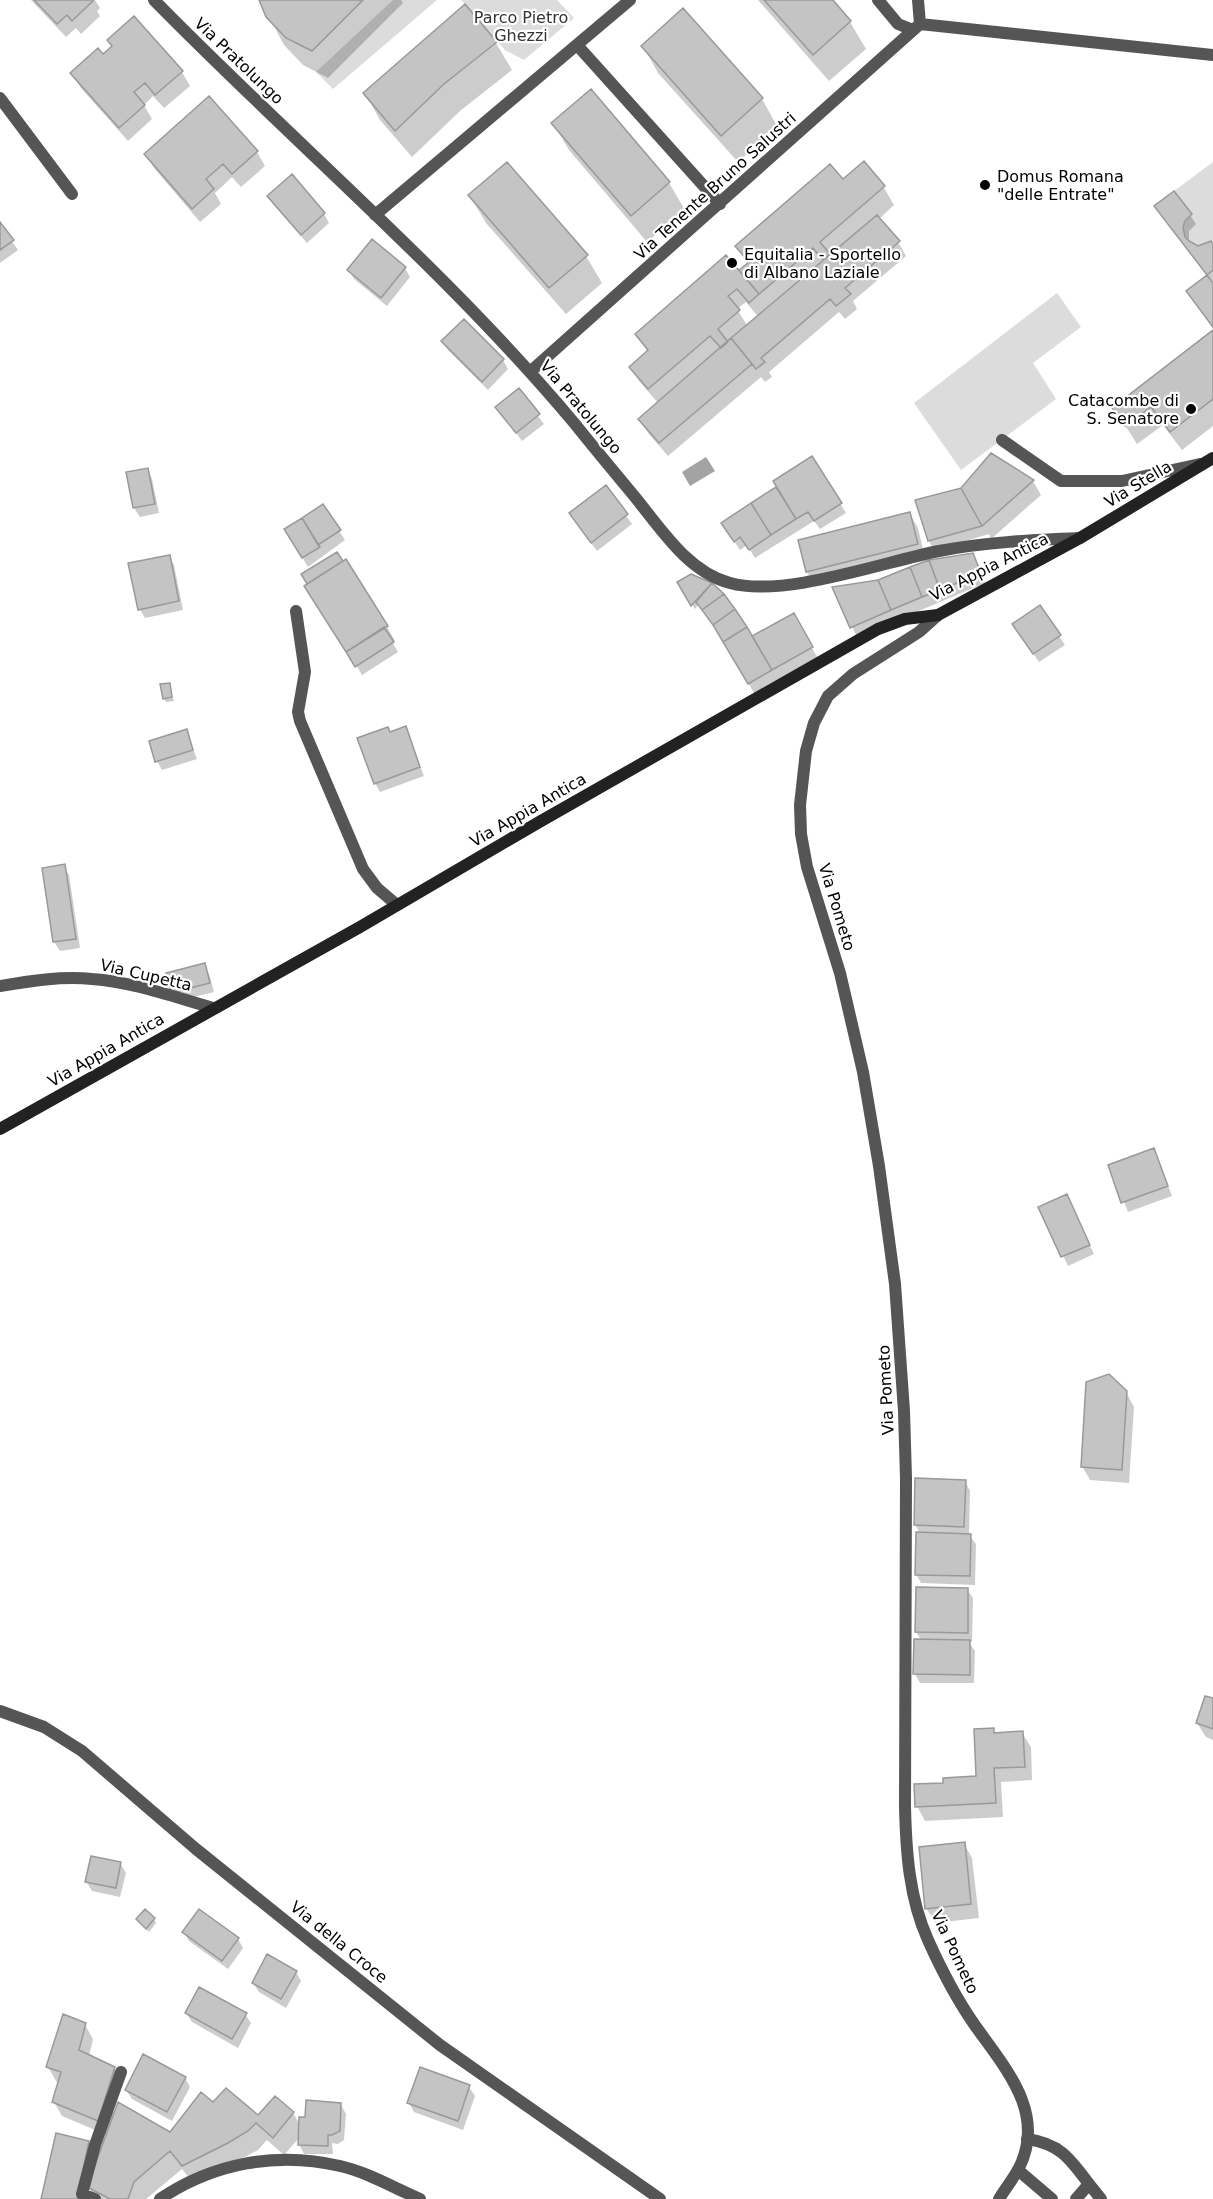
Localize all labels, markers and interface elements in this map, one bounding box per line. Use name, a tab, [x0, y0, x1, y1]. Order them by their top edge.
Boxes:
park label: Parco Pietro Ghezzi	[474, 8, 568, 45]
street label: Via Pratolungo	[191, 14, 287, 108]
street label: Via Tenente Bruno Salustri	[630, 108, 800, 264]
place label: Domus Romana "delle Entrate"	[997, 167, 1124, 204]
marker: Domus Romana "delle Entrate"	[978, 178, 992, 192]
place label: Equitalia - Sportello di Albano Laziale	[744, 245, 901, 282]
marker: Equitalia - Sportello di Albano Laziale	[725, 256, 739, 270]
street label: Via Pratolungo	[536, 356, 626, 458]
place label: Catacombe di S. Senatore	[1068, 391, 1179, 428]
marker: Catacombe di S. Senatore	[1184, 402, 1198, 416]
street label: Via Stella	[1101, 457, 1175, 511]
street label: Via Appia Antica	[926, 529, 1052, 605]
street label: Via Appia Antica	[467, 769, 589, 851]
street label: Via Pometo	[815, 861, 859, 953]
street label: Via Cupetta	[98, 955, 194, 995]
street label: Via Appia Antica	[45, 1009, 167, 1091]
street label: Via Pometo	[874, 1344, 898, 1436]
street label: Via della Croce	[287, 1897, 391, 1987]
street label: Via Pometo	[927, 1907, 983, 1997]

